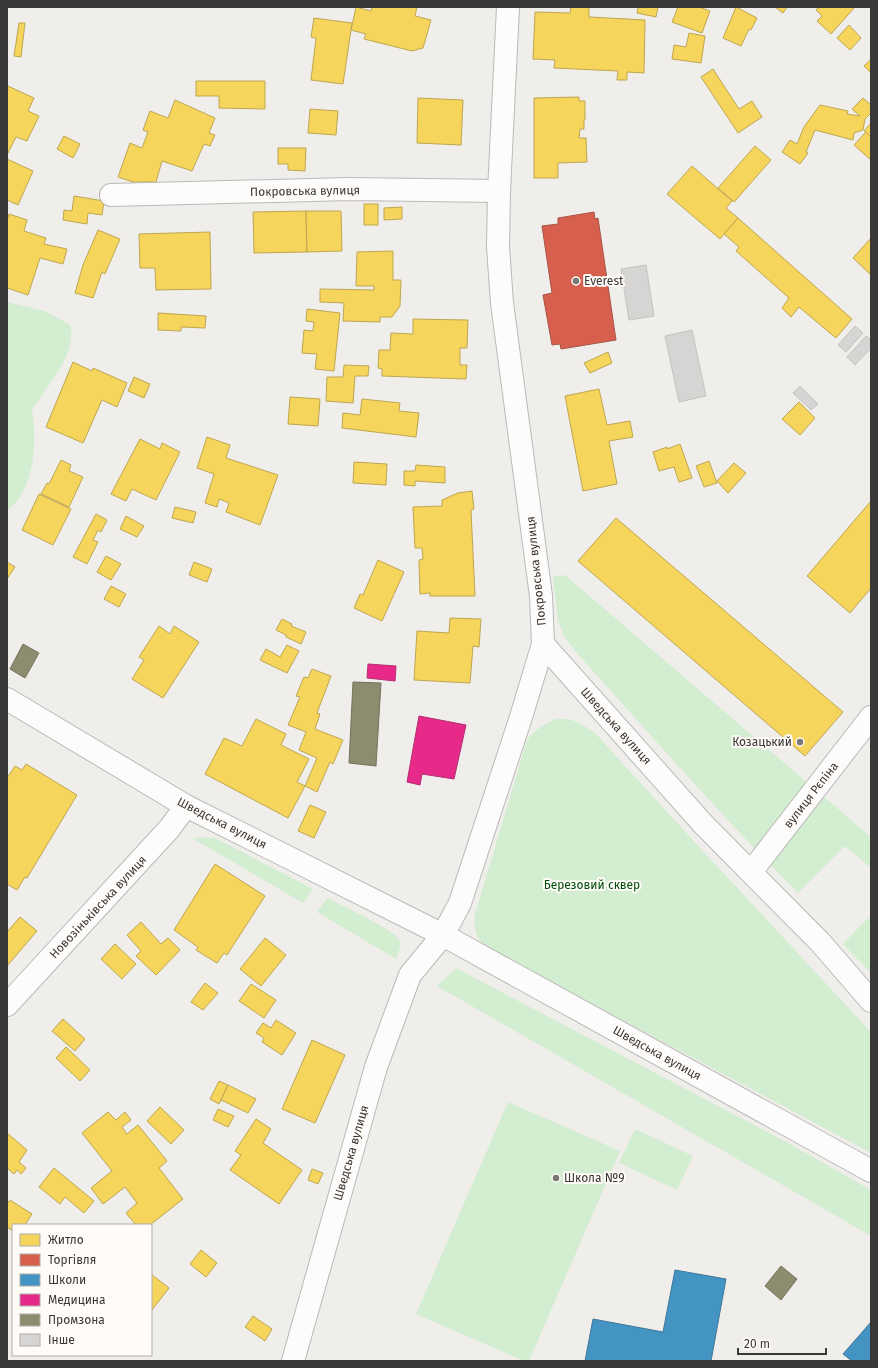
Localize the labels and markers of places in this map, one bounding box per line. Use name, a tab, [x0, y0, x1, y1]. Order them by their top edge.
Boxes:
place label: Everest	[584, 274, 624, 288]
marker: Everest	[571, 276, 581, 286]
place label: Козацький	[732, 735, 792, 749]
marker: Козацький	[795, 737, 805, 747]
place label: Школа №9	[564, 1171, 625, 1185]
marker: Школа №9	[551, 1173, 561, 1183]

